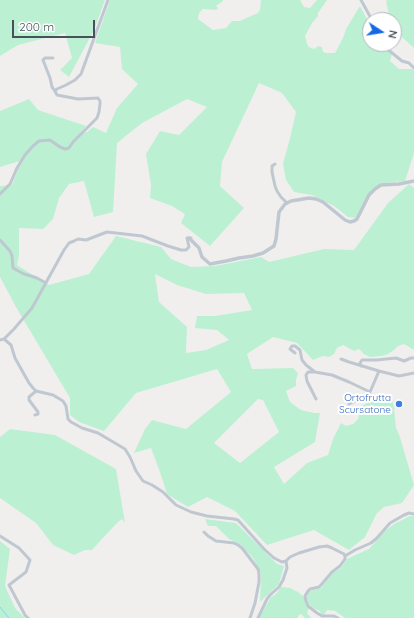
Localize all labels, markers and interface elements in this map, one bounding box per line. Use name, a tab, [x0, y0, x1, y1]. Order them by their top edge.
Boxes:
scale bar	[14, 12, 97, 38]
north arrow	[362, 12, 402, 52]
text: 200 m	[19, 19, 54, 34]
text: N	[385, 29, 400, 40]
place label: Ortofrutta Scursatone	[339, 392, 391, 416]
marker: Ortofrutta Scursatone	[394, 399, 404, 409]

